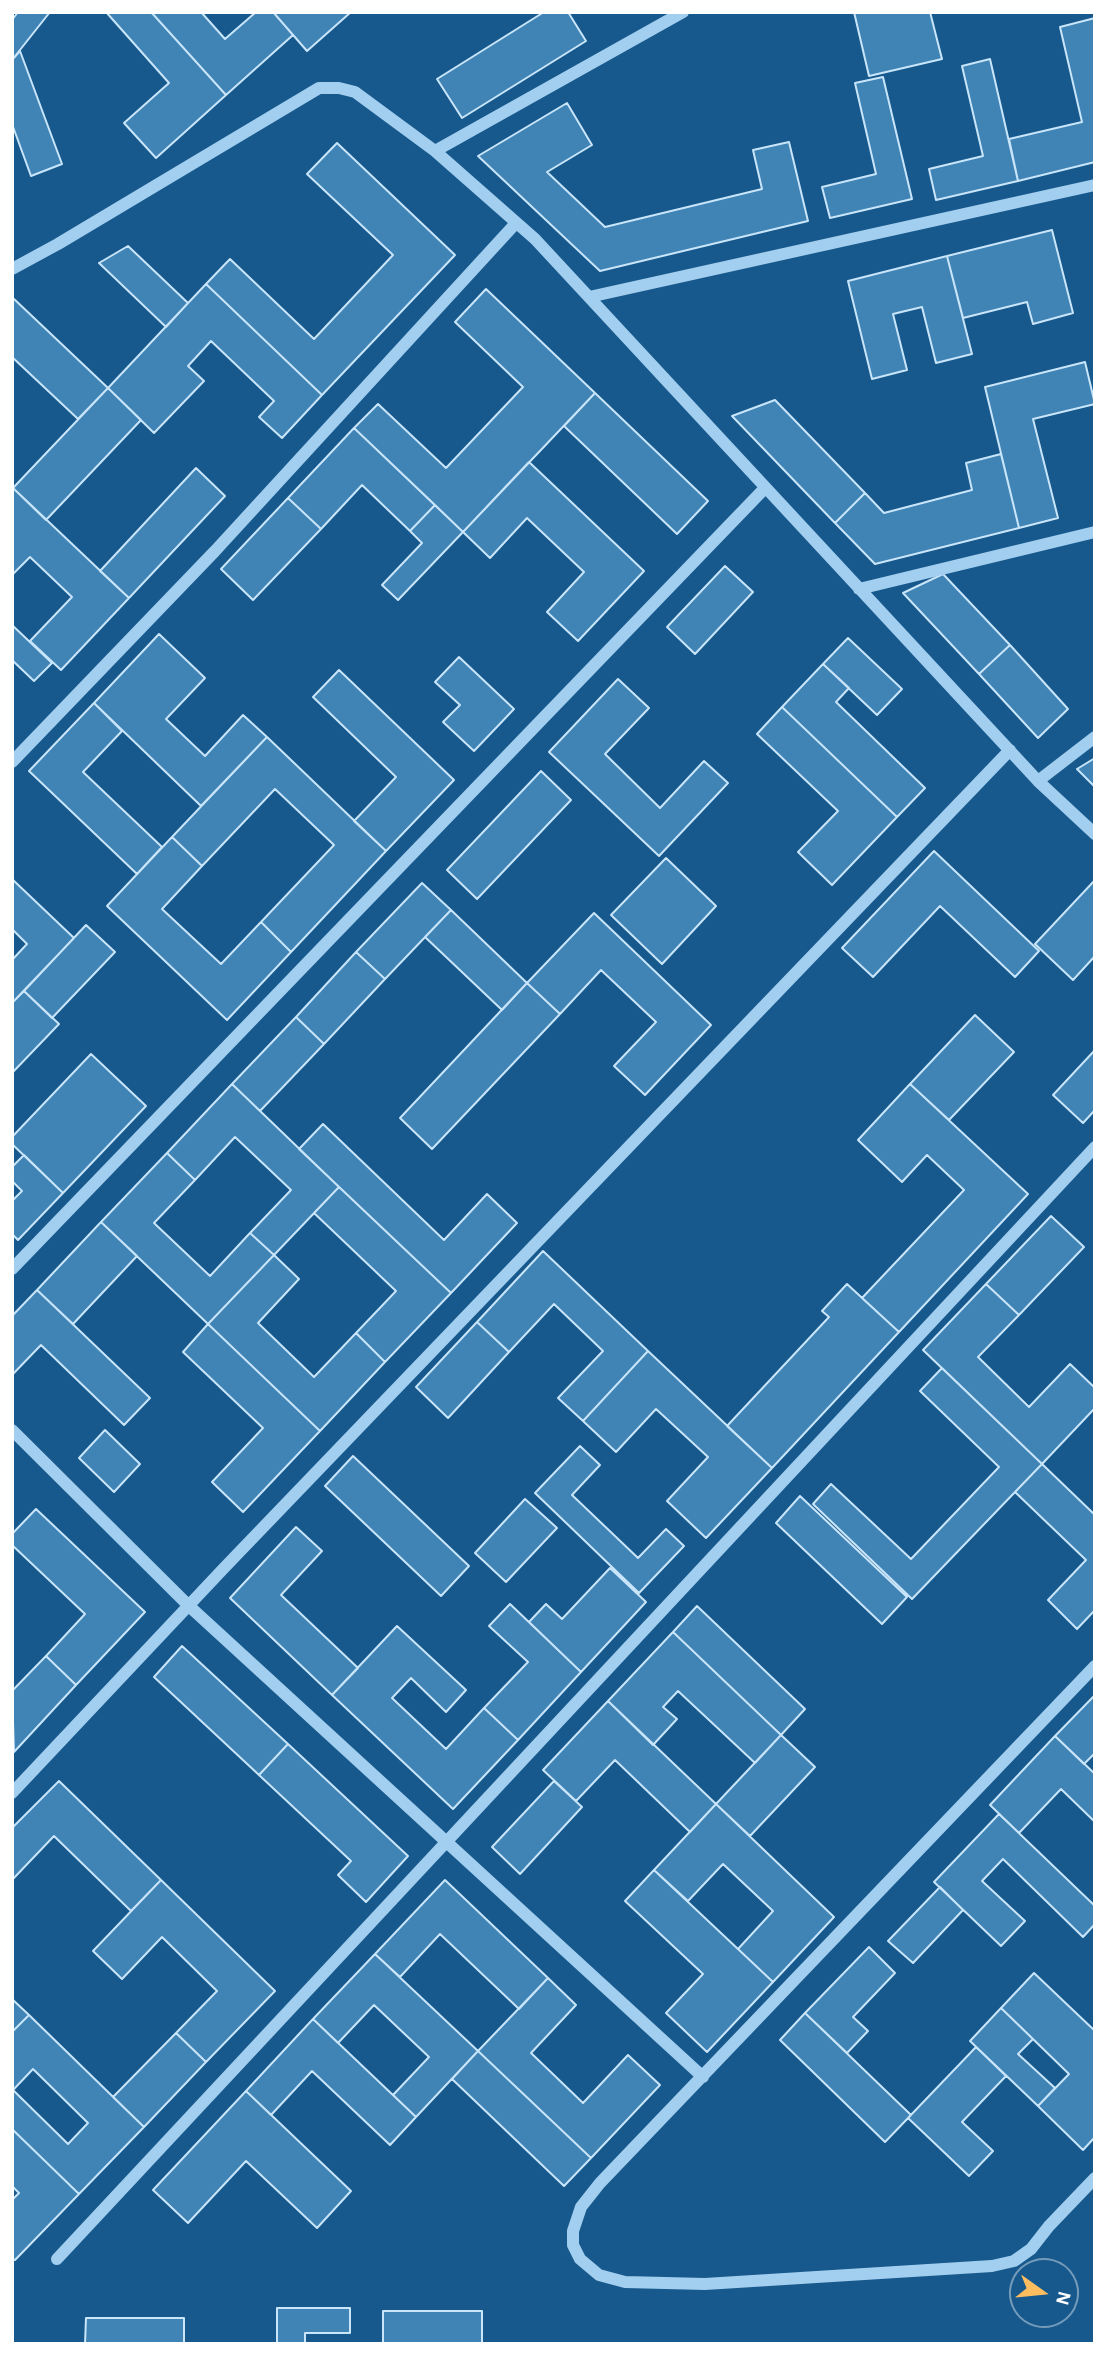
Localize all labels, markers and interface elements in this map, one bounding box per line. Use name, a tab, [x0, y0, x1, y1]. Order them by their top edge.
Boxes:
north arrow	[1009, 2258, 1079, 2328]
text: N	[1052, 2289, 1074, 2307]

